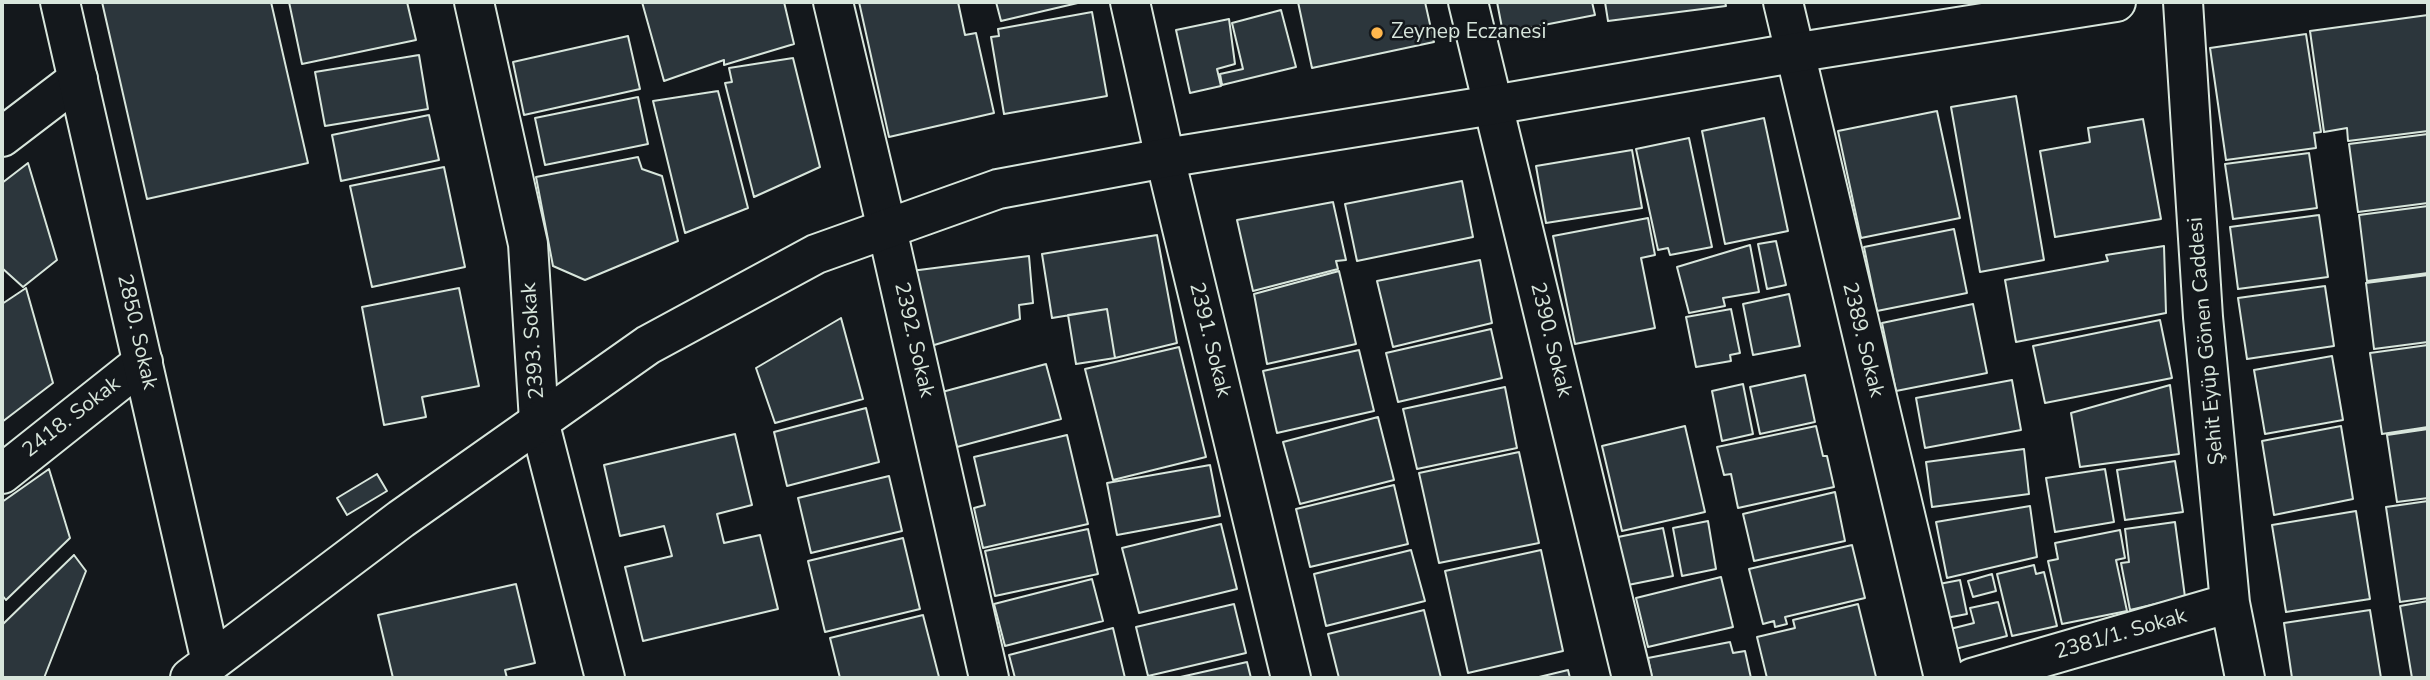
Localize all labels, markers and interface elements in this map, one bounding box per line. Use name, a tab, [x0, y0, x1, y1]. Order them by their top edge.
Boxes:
place label: Zeynep Eczanesi	[1391, 20, 1546, 46]
marker: Zeynep Eczanesi	[1369, 25, 1385, 41]
street label: Şehit Eyüp Gönen Caddesi	[2184, 216, 2230, 466]
street label: 2850. Sokak	[111, 272, 161, 392]
street label: 2392. Sokak	[888, 280, 938, 400]
street label: 2391. Sokak	[1183, 280, 1235, 400]
street label: 2390. Sokak	[1524, 280, 1576, 400]
street label: 2389. Sokak	[1836, 280, 1888, 400]
street label: 2393. Sokak	[517, 282, 551, 400]
street label: 2418. Sokak	[18, 372, 126, 464]
street label: 2381/1. Sokak	[2052, 604, 2190, 666]

